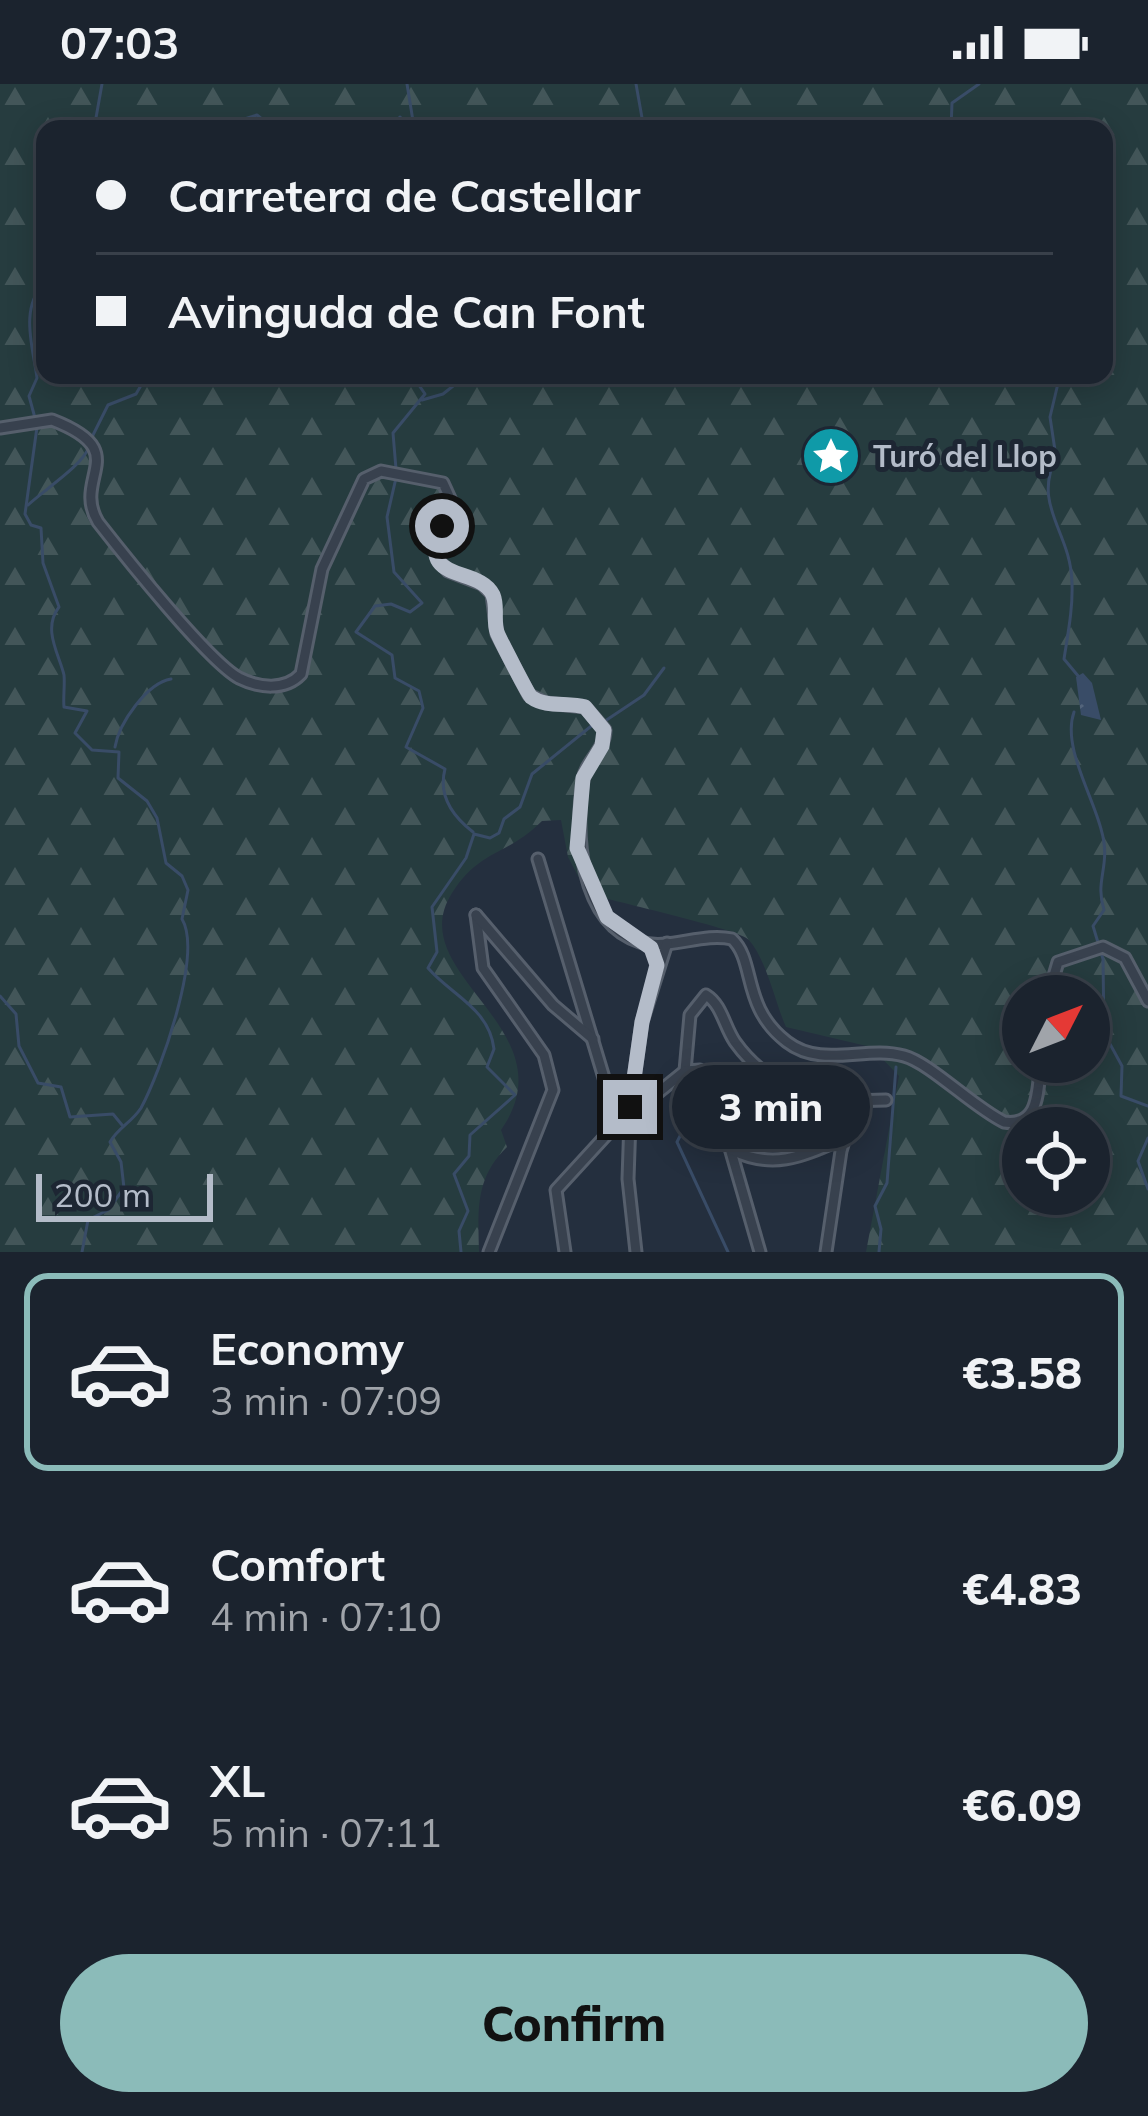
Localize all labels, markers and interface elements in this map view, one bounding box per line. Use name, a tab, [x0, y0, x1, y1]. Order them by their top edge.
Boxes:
text: 07:03	[60, 14, 179, 70]
text: Carretera de Castellar	[168, 167, 640, 223]
text: Avinguda de Can Font	[168, 283, 645, 339]
place icon: Turó del Llop	[800, 425, 862, 487]
place label: Turó del Llop	[873, 437, 1057, 475]
route start	[415, 499, 469, 553]
north arrow	[1002, 975, 1110, 1083]
map controls	[1002, 975, 1110, 1215]
callout: 3 min	[672, 1065, 870, 1149]
route end	[603, 1080, 657, 1134]
text: 3 min	[719, 1082, 823, 1131]
button: locate	[1002, 1107, 1110, 1215]
scale bar	[36, 1168, 213, 1221]
text: 200 m	[54, 1174, 151, 1215]
icon: car	[66, 1318, 174, 1426]
text: Economy	[210, 1320, 404, 1376]
text: €3.58	[962, 1344, 1082, 1400]
text: 3 min · 07:09	[210, 1376, 442, 1425]
icon: car	[66, 1534, 174, 1642]
text: Comfort	[210, 1536, 385, 1592]
text: €4.83	[962, 1560, 1082, 1616]
text: 4 min · 07:10	[210, 1592, 442, 1641]
icon: car	[66, 1750, 174, 1858]
text: XL	[210, 1752, 265, 1808]
text: €6.09	[962, 1776, 1082, 1832]
text: 5 min · 07:11	[210, 1808, 442, 1857]
button: Confirm	[60, 1954, 1088, 2092]

